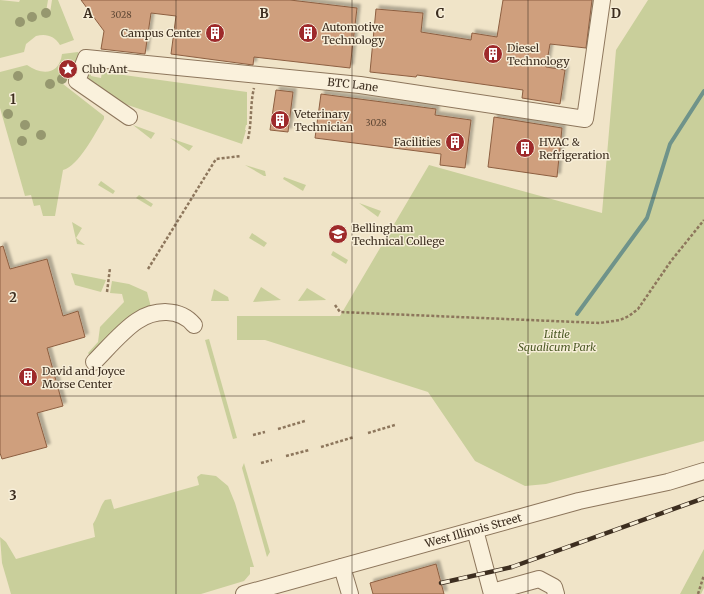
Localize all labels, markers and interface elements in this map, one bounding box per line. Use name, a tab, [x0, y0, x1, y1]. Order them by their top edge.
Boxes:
text: A	[82, 5, 93, 22]
text: B	[259, 5, 269, 22]
text: C	[436, 5, 445, 22]
text: D	[611, 5, 621, 22]
house number: 3028	[110, 9, 132, 20]
place label: Automotive Technology	[321, 20, 385, 47]
building icon: Campus Center	[204, 22, 226, 44]
building icon: Automotive Technology	[297, 22, 319, 44]
place label: Campus Center	[121, 26, 201, 40]
place label: Diesel Technology	[507, 41, 570, 68]
building icon: Diesel Technology	[482, 43, 504, 65]
place icon: Club Ant	[57, 58, 79, 80]
place label: Club Ant	[82, 62, 128, 76]
street label: BTC Lane	[327, 75, 379, 95]
text: 1	[10, 91, 16, 108]
place label: Veterinary Technician	[293, 107, 354, 134]
building icon: Veterinary Technician	[269, 109, 291, 131]
house number: 3028	[365, 117, 387, 128]
building icon: Facilities	[444, 131, 466, 153]
place label: Facilities	[394, 135, 441, 149]
place label: HVAC & Refrigeration	[539, 135, 610, 162]
building icon: HVAC & Refrigeration	[514, 137, 536, 159]
place label: Bellingham Technical College	[352, 221, 445, 248]
school or university icon: Bellingham Technical College	[327, 223, 349, 245]
text: 2	[9, 289, 17, 306]
park label: Little Squalicum Park	[518, 327, 596, 354]
place label: David and Joyce Morse Center	[42, 364, 125, 391]
building icon: David and Joyce Morse Center	[17, 366, 39, 388]
text: 3	[9, 487, 17, 504]
street label: West Illinois Street	[422, 510, 524, 551]

